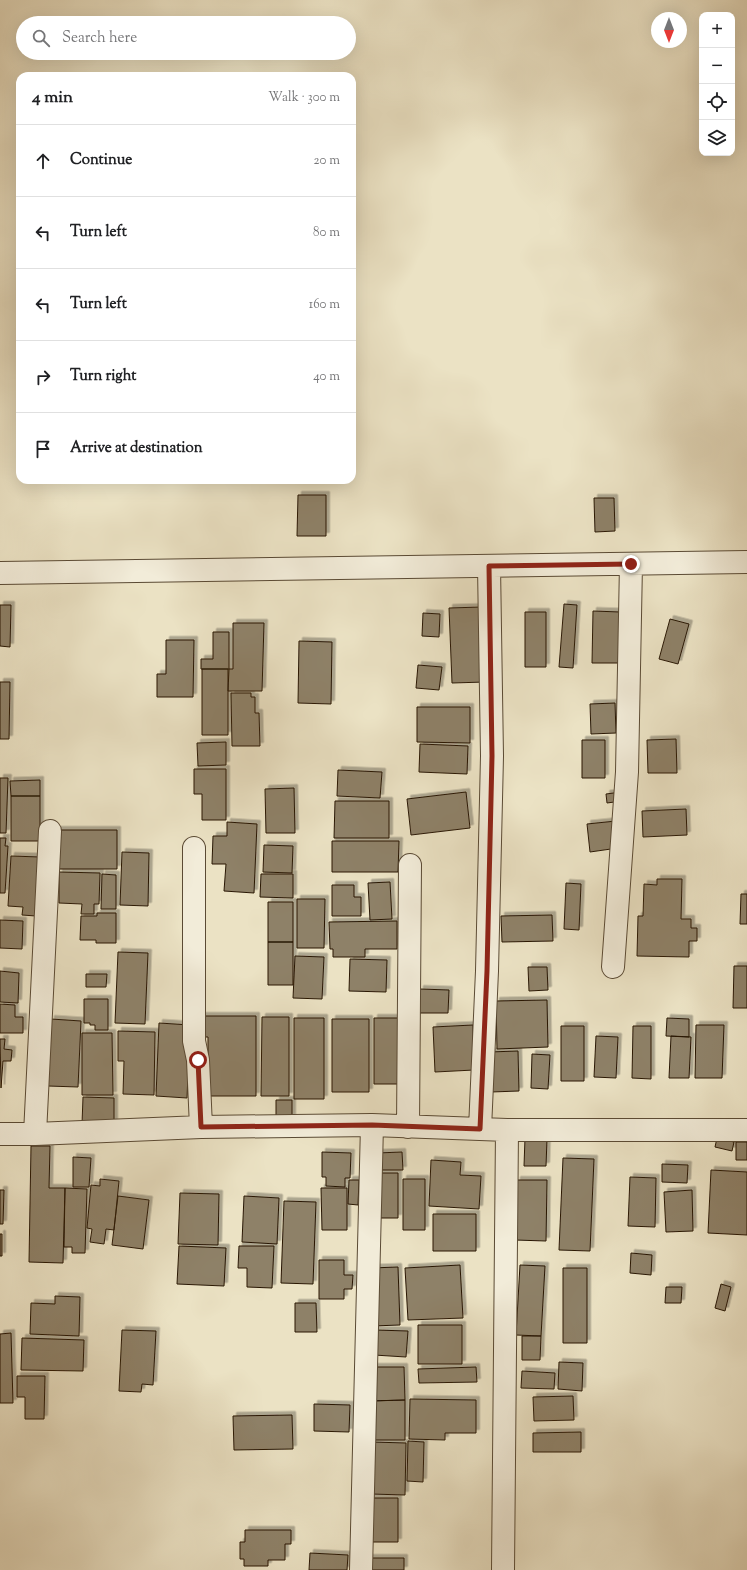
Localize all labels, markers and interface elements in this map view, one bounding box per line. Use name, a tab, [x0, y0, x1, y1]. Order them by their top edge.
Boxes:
north arrow	[651, 12, 687, 48]
map controls	[699, 12, 735, 156]
button: +	[699, 12, 735, 48]
search box	[16, 16, 356, 60]
icon: search	[30, 27, 52, 49]
text: Search here	[62, 28, 137, 49]
button: −	[699, 48, 735, 84]
button: locate	[699, 84, 735, 120]
text: 4 min	[32, 86, 73, 110]
text: Walk · 300 m	[268, 89, 340, 107]
button: layers	[699, 120, 735, 156]
icon: ahead	[32, 150, 54, 172]
text: Continue	[70, 150, 132, 171]
text: 20 m	[314, 152, 340, 170]
icon: left	[32, 222, 54, 244]
text: Turn left	[70, 222, 127, 243]
text: 80 m	[313, 224, 340, 242]
icon: left	[32, 294, 54, 316]
text: Turn left	[70, 294, 127, 315]
text: 160 m	[309, 296, 340, 314]
icon: right	[32, 366, 54, 388]
text: Turn right	[70, 366, 136, 387]
text: 40 m	[313, 368, 340, 386]
icon: arrive	[32, 438, 54, 460]
text: Arrive at destination	[70, 438, 203, 459]
route end	[622, 555, 640, 573]
route start	[189, 1051, 207, 1069]

